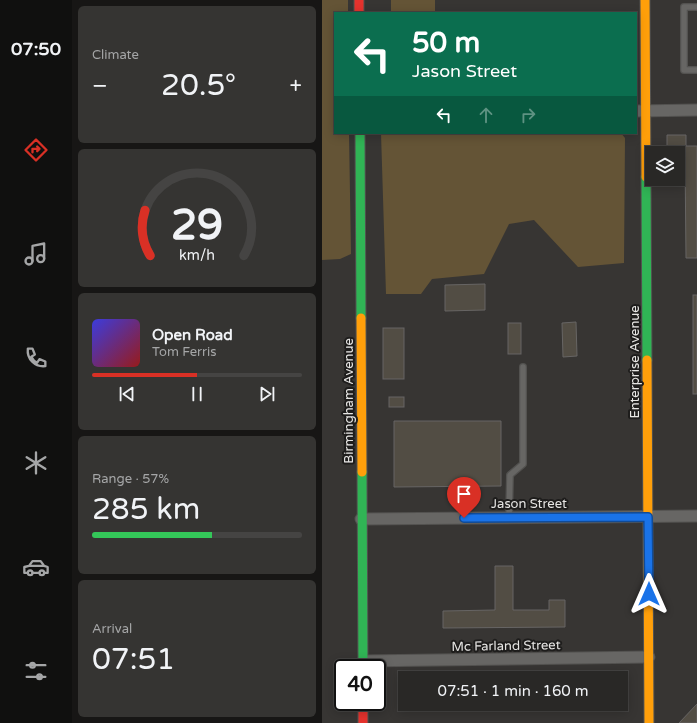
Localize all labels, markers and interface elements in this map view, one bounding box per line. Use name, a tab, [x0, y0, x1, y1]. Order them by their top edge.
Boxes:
text: 50 m	[412, 26, 480, 60]
icon: left	[346, 28, 398, 80]
text: 07:50	[11, 38, 61, 60]
text: Climate	[92, 47, 139, 63]
text: Jason Street	[412, 60, 517, 82]
text: 20.5°	[161, 67, 236, 104]
text: −	[92, 73, 108, 99]
text: +	[290, 73, 302, 99]
icon: left	[433, 104, 455, 126]
icon: ahead	[475, 104, 497, 126]
icon: right	[517, 104, 539, 126]
icon: directions	[22, 136, 50, 164]
map controls	[645, 146, 685, 186]
button: layers	[645, 146, 685, 186]
text: 29	[171, 201, 223, 251]
icon: music	[22, 240, 50, 268]
text: km/h	[179, 247, 215, 264]
street label: Enterprise Avenue	[627, 305, 643, 419]
text: Open Road	[152, 326, 233, 344]
street label: Birmingham Avenue	[341, 338, 357, 464]
icon: phone	[22, 344, 50, 372]
text: Tom Ferris	[152, 344, 216, 360]
icon: previous	[116, 383, 138, 405]
icon: pause	[186, 383, 208, 405]
icon: next	[256, 383, 278, 405]
icon: climate	[22, 449, 50, 477]
text: Range · 57%	[92, 471, 169, 487]
pin	[447, 477, 481, 518]
icon: arrive	[453, 483, 475, 505]
text: 285 km	[92, 491, 200, 528]
street label: Jason Street	[491, 496, 567, 512]
icon: car	[22, 553, 50, 581]
position arrow	[628, 573, 670, 615]
text: Arrival	[92, 621, 132, 637]
street label: Mc Farland Street	[451, 637, 561, 655]
text: 07:51	[92, 641, 175, 678]
icon: filters	[22, 657, 50, 685]
speed limit sign: 40	[334, 659, 386, 711]
text: 07:51 · 1 min · 160 m	[438, 682, 588, 700]

